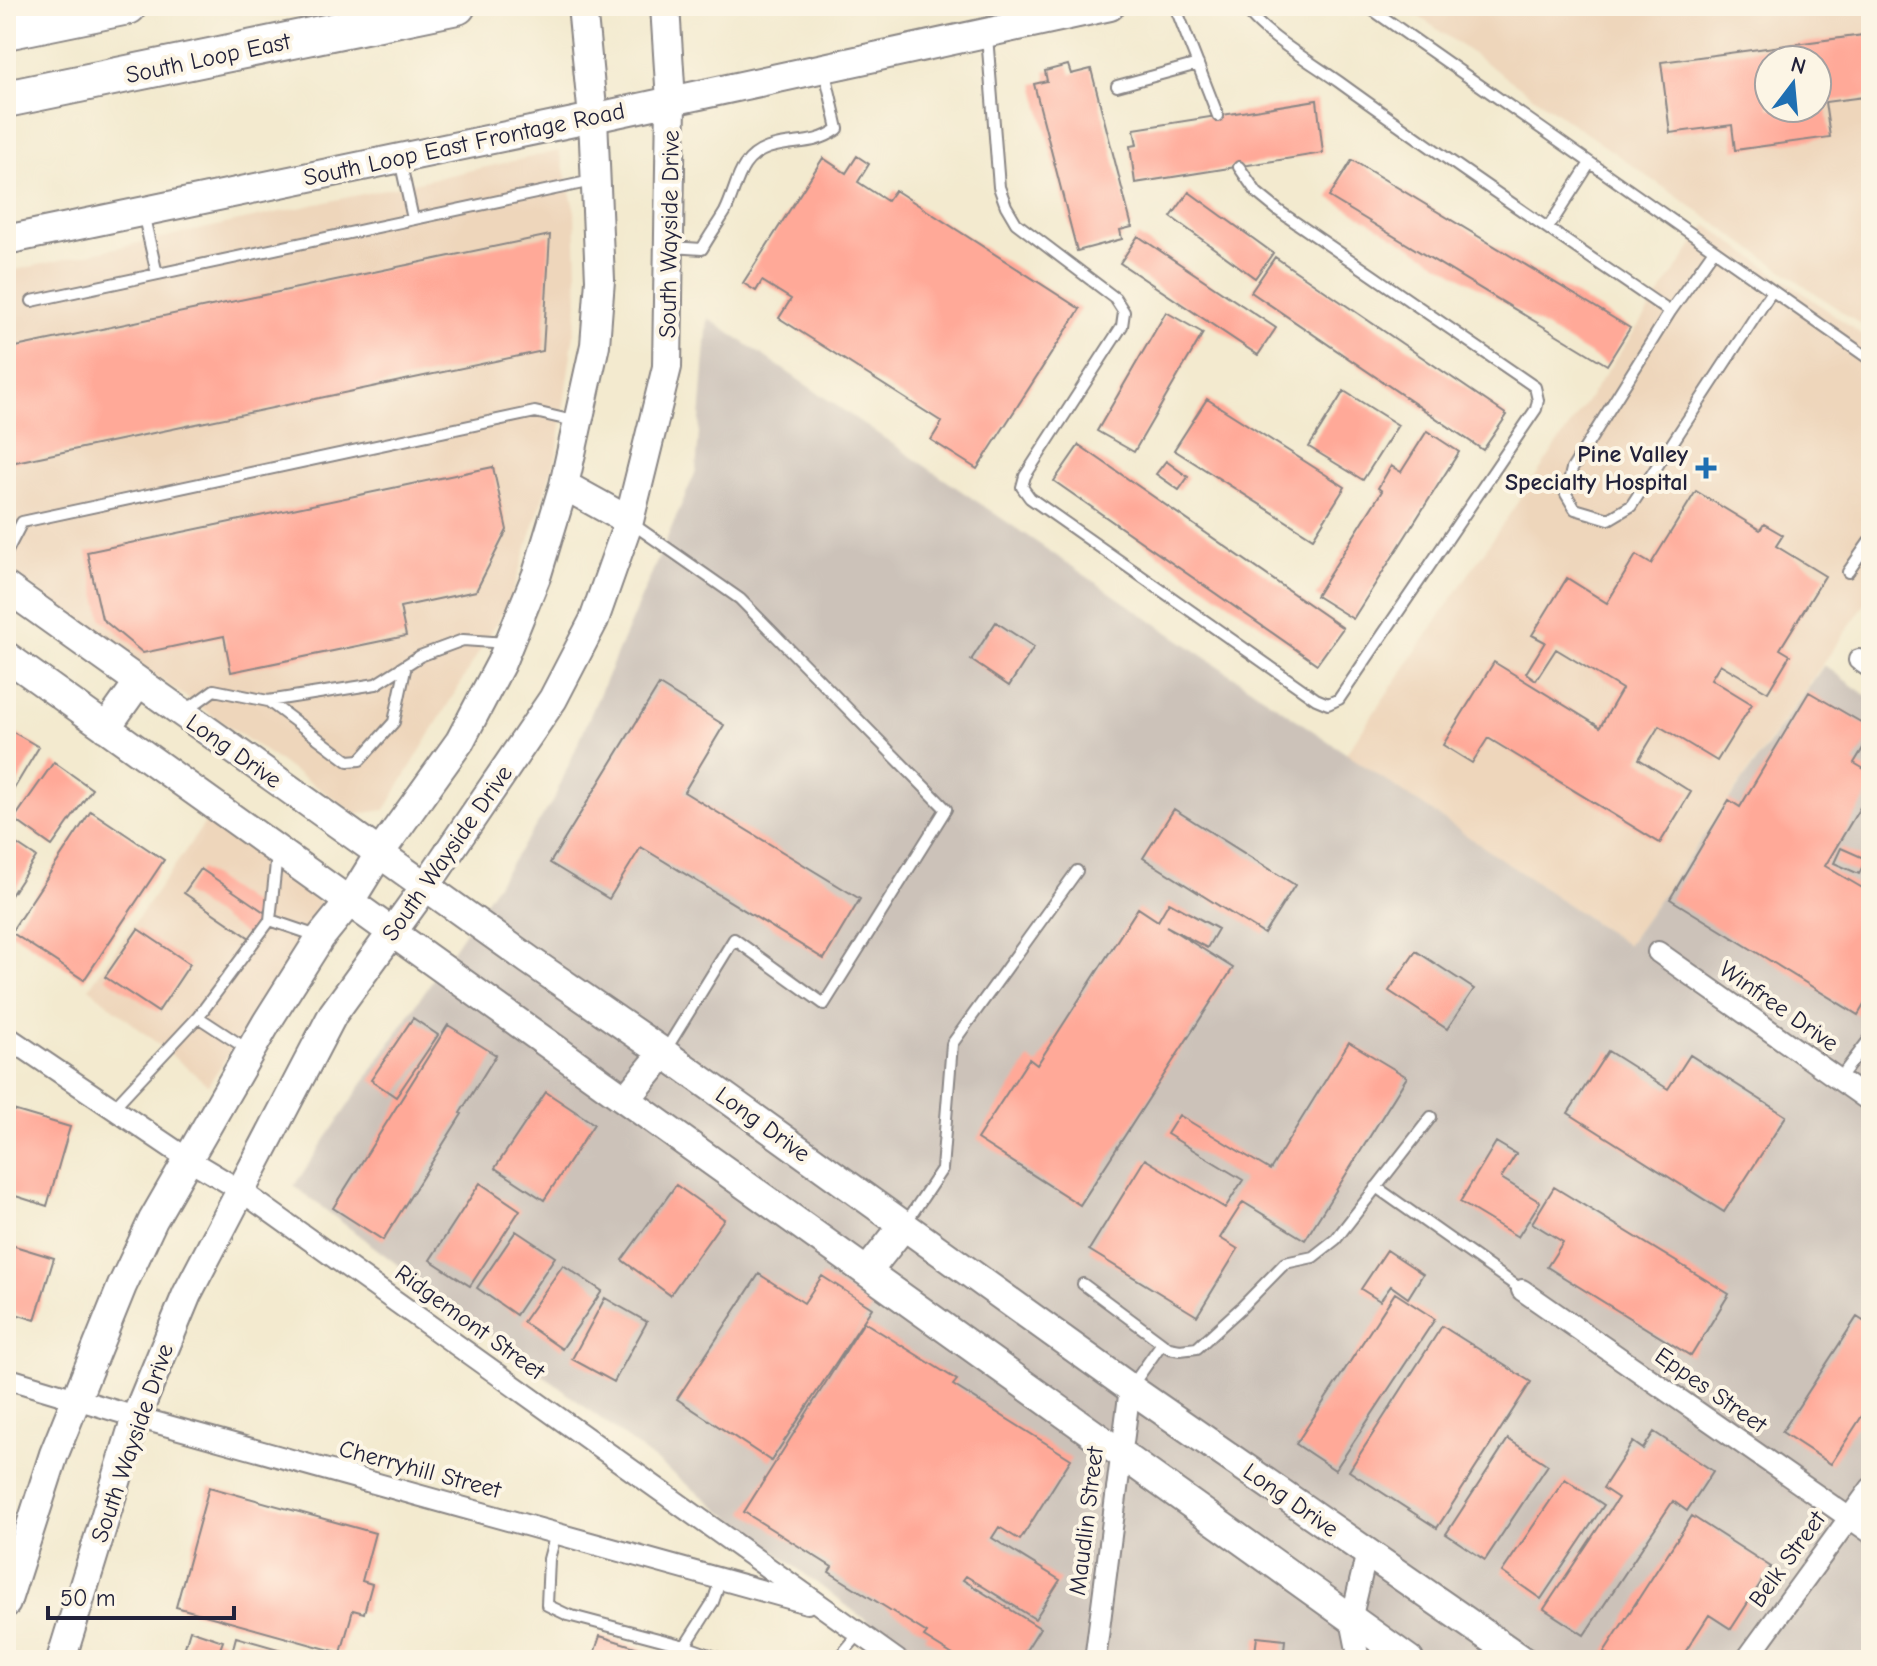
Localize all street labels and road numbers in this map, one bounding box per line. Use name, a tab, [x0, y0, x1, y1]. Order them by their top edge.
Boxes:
street label: South Loop East	[123, 27, 294, 89]
street label: South Loop East Frontage Road	[301, 96, 627, 192]
street label: South Wayside Drive	[653, 130, 685, 338]
street label: Long Drive	[181, 708, 287, 794]
street label: South Wayside Drive	[376, 760, 518, 946]
street label: Winfree Drive	[1714, 955, 1844, 1057]
street label: Long Drive	[710, 1080, 816, 1168]
street label: Ridgemont Street	[390, 1258, 551, 1386]
street label: South Wayside Drive	[85, 1340, 179, 1546]
street label: Eppes Street	[1650, 1341, 1773, 1439]
street label: Cherryhill Street	[336, 1434, 505, 1504]
street label: Maudlin Street	[1063, 1444, 1109, 1597]
street label: Long Drive	[1238, 1457, 1344, 1543]
street label: Belk Street	[1743, 1505, 1832, 1612]

